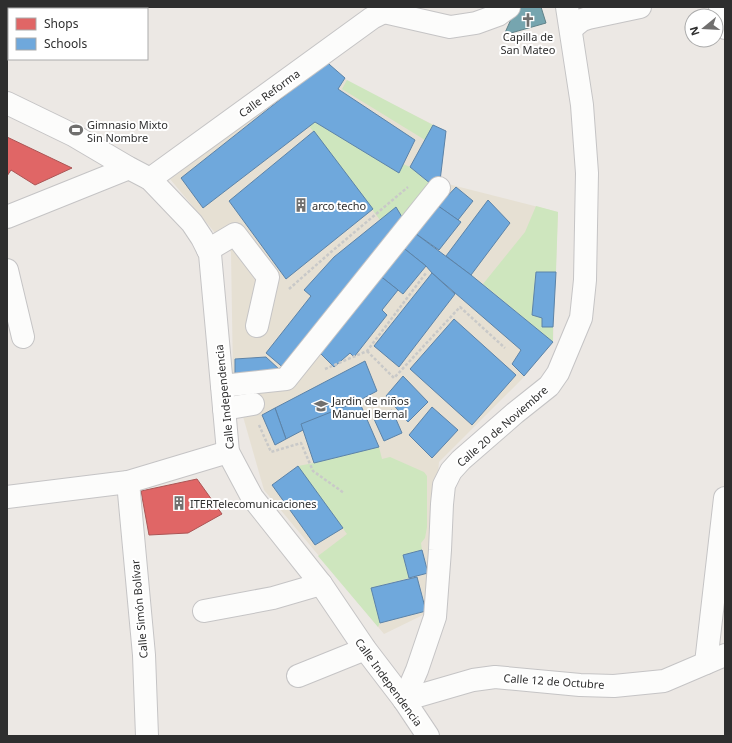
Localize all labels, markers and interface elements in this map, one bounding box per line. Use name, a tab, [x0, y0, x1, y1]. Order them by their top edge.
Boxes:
legend	[8, 8, 148, 60]
north arrow	[684, 8, 724, 48]
church icon: Capilla de San Mateo	[520, 12, 536, 28]
text: Shops	[44, 15, 79, 32]
text: N	[685, 25, 703, 38]
place label: Capilla de San Mateo	[501, 29, 556, 57]
text: Schools	[44, 35, 87, 52]
street label: Calle Reforma	[235, 66, 303, 120]
place label: Gimnasio Mixto Sin Nombre	[87, 117, 168, 145]
sports icon: Gimnasio Mixto Sin Nombre	[68, 122, 84, 138]
building icon: arco techo	[293, 197, 309, 213]
place label: arco techo	[312, 198, 367, 213]
street label: Calle Independencia	[211, 344, 237, 450]
street label: Calle 20 de Noviembre	[453, 382, 551, 470]
place label: Jardin de niños Manuel Bernal	[331, 393, 409, 421]
school or university icon: Jardin de niños Manuel Bernal	[313, 398, 329, 414]
building icon: ITERTelecomunicaciones	[171, 495, 187, 511]
place label: ITERTelecomunicaciones	[190, 496, 317, 511]
street label: Calle Simón Bolívar	[127, 559, 151, 659]
street label: Calle Independencia	[352, 635, 426, 729]
street label: Calle 12 de Octubre	[503, 670, 605, 692]

